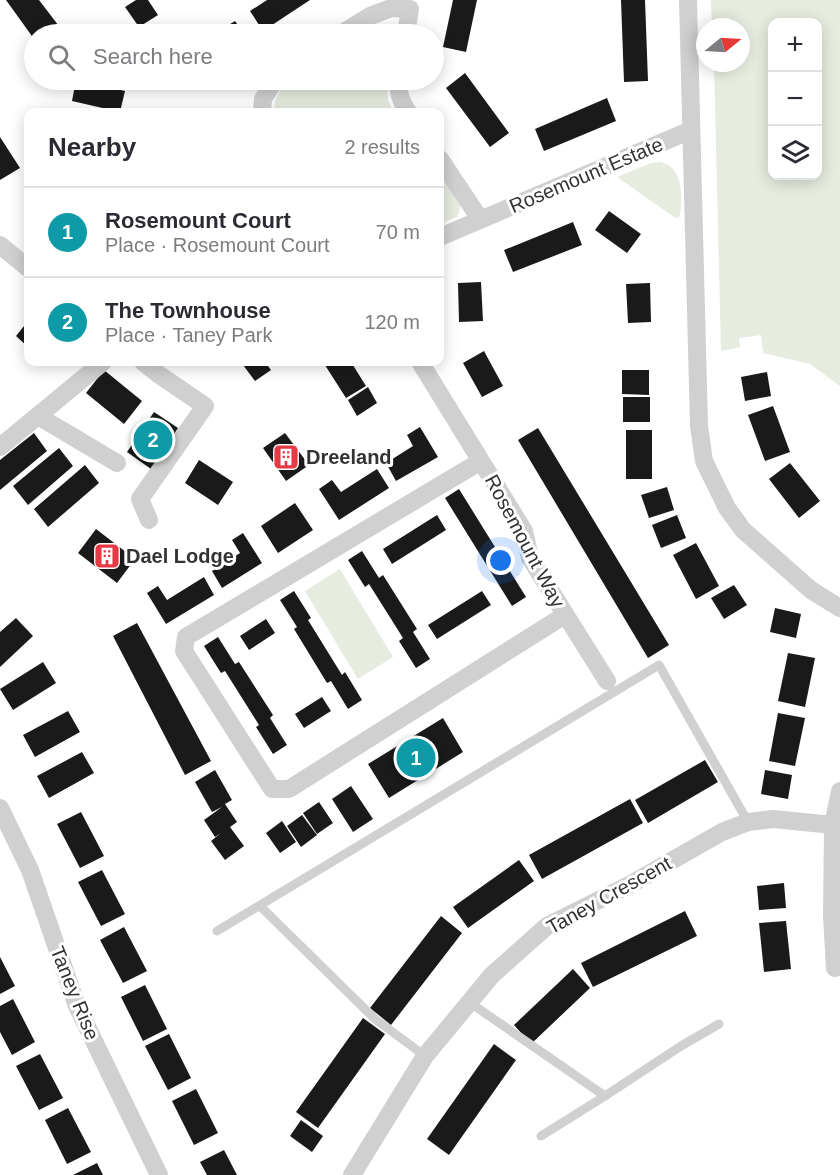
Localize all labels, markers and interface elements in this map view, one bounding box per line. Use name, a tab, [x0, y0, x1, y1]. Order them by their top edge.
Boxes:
north arrow	[696, 18, 750, 72]
map controls	[768, 18, 822, 180]
button: +	[768, 18, 822, 72]
search box	[24, 24, 444, 90]
icon: search	[45, 41, 78, 74]
text: Search here	[93, 44, 213, 69]
button: −	[768, 72, 822, 126]
button: layers	[768, 126, 822, 180]
text: Nearby	[48, 132, 136, 162]
street label: Rosemount Estate	[506, 133, 666, 217]
text: 2 results	[344, 136, 420, 158]
text: Rosemount Court	[105, 208, 291, 233]
text: 1	[62, 221, 73, 243]
text: 70 m	[376, 221, 420, 243]
text: Place · Rosemount Court	[105, 234, 330, 256]
text: The Townhouse	[105, 298, 271, 323]
text: 2	[62, 311, 73, 333]
text: 120 m	[364, 311, 420, 333]
text: Place · Taney Park	[105, 324, 273, 346]
pin: 2	[134, 418, 172, 462]
building icon: Dreeland	[271, 442, 301, 472]
place label: Dreeland	[306, 446, 392, 468]
street label: Rosemount Way	[481, 471, 569, 611]
building icon: Dael Lodge	[92, 541, 122, 571]
place label: Dael Lodge	[126, 545, 234, 567]
your location	[486, 546, 515, 575]
pin: 1	[396, 736, 436, 780]
street label: Taney Crescent	[543, 851, 675, 938]
street label: Taney Rise	[46, 943, 104, 1043]

